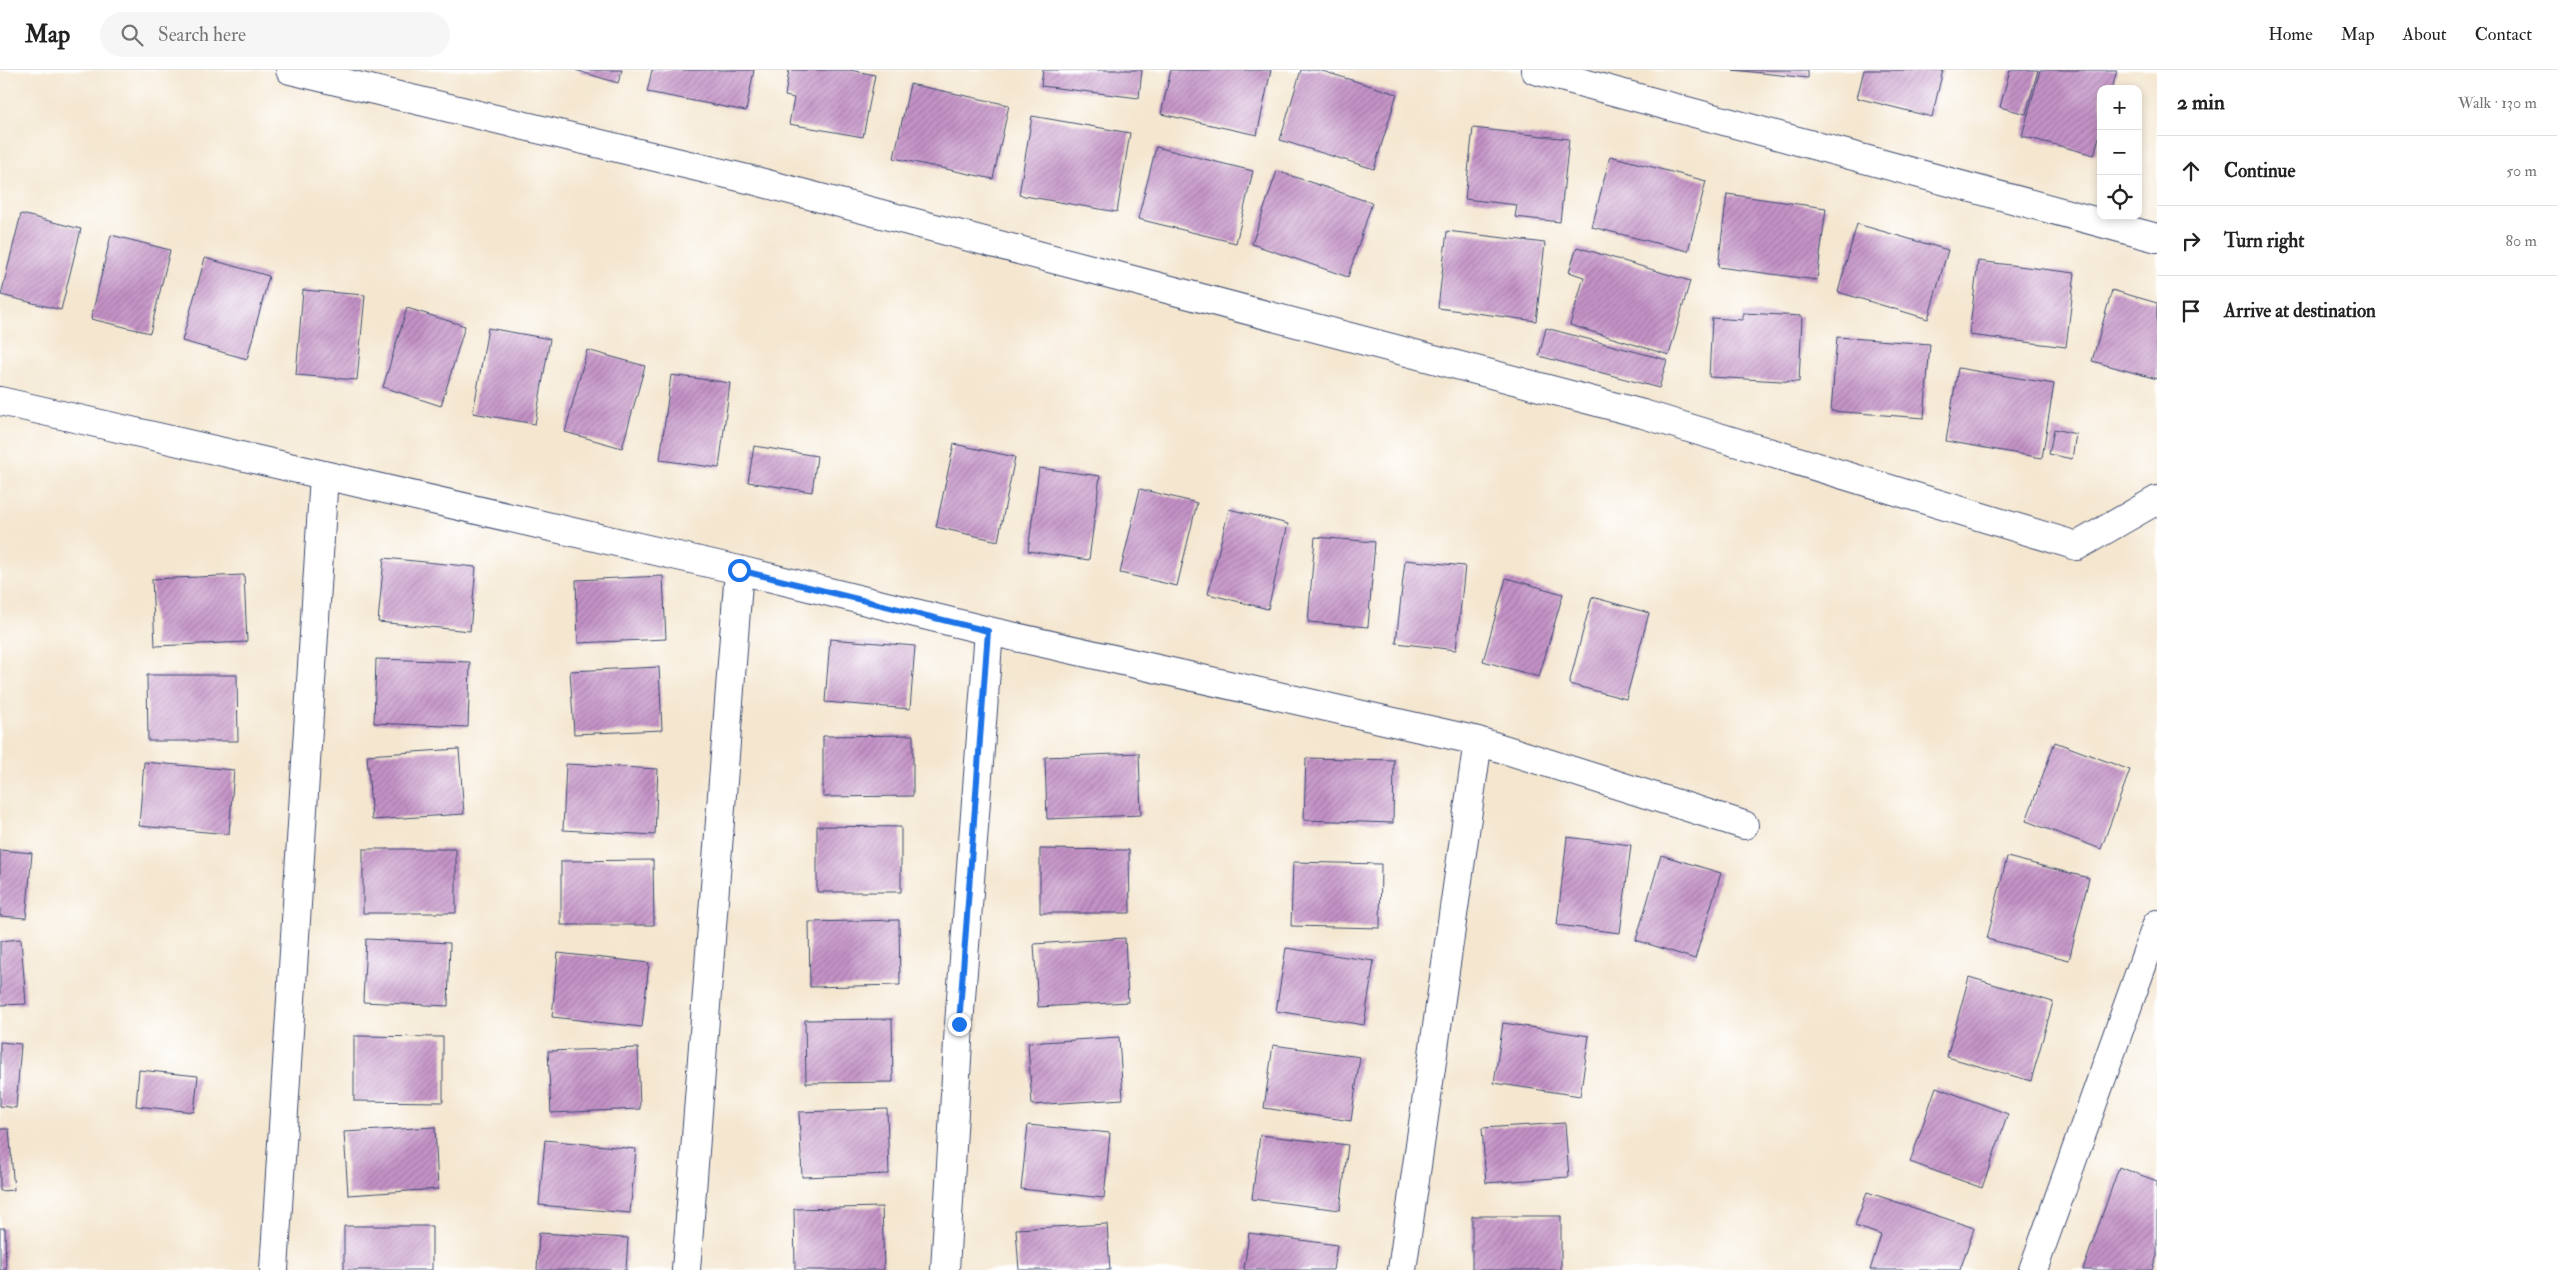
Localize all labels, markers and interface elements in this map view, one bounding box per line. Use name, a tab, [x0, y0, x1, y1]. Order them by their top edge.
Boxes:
search box	[100, 12, 450, 57]
text: Map	[25, 19, 70, 50]
icon: search	[118, 21, 146, 49]
text: Search here	[158, 23, 246, 47]
text: Home	[2268, 23, 2313, 46]
text: Map	[2341, 23, 2375, 46]
text: About	[2403, 23, 2447, 46]
text: Contact	[2475, 23, 2532, 46]
map controls	[2097, 85, 2142, 220]
button: +	[2097, 85, 2142, 130]
text: 2 min	[2177, 89, 2225, 116]
text: Walk · 130 m	[2458, 93, 2537, 113]
button: −	[2097, 130, 2142, 175]
icon: ahead	[2177, 157, 2205, 185]
text: Continue	[2224, 159, 2295, 183]
text: 50 m	[2506, 161, 2537, 181]
button: locate	[2097, 175, 2142, 220]
icon: right	[2177, 227, 2205, 255]
text: Turn right	[2224, 229, 2304, 253]
text: 80 m	[2506, 231, 2537, 251]
icon: arrive	[2177, 297, 2205, 325]
text: Arrive at destination	[2224, 299, 2376, 323]
route start	[728, 559, 751, 582]
route end	[948, 1013, 971, 1036]

